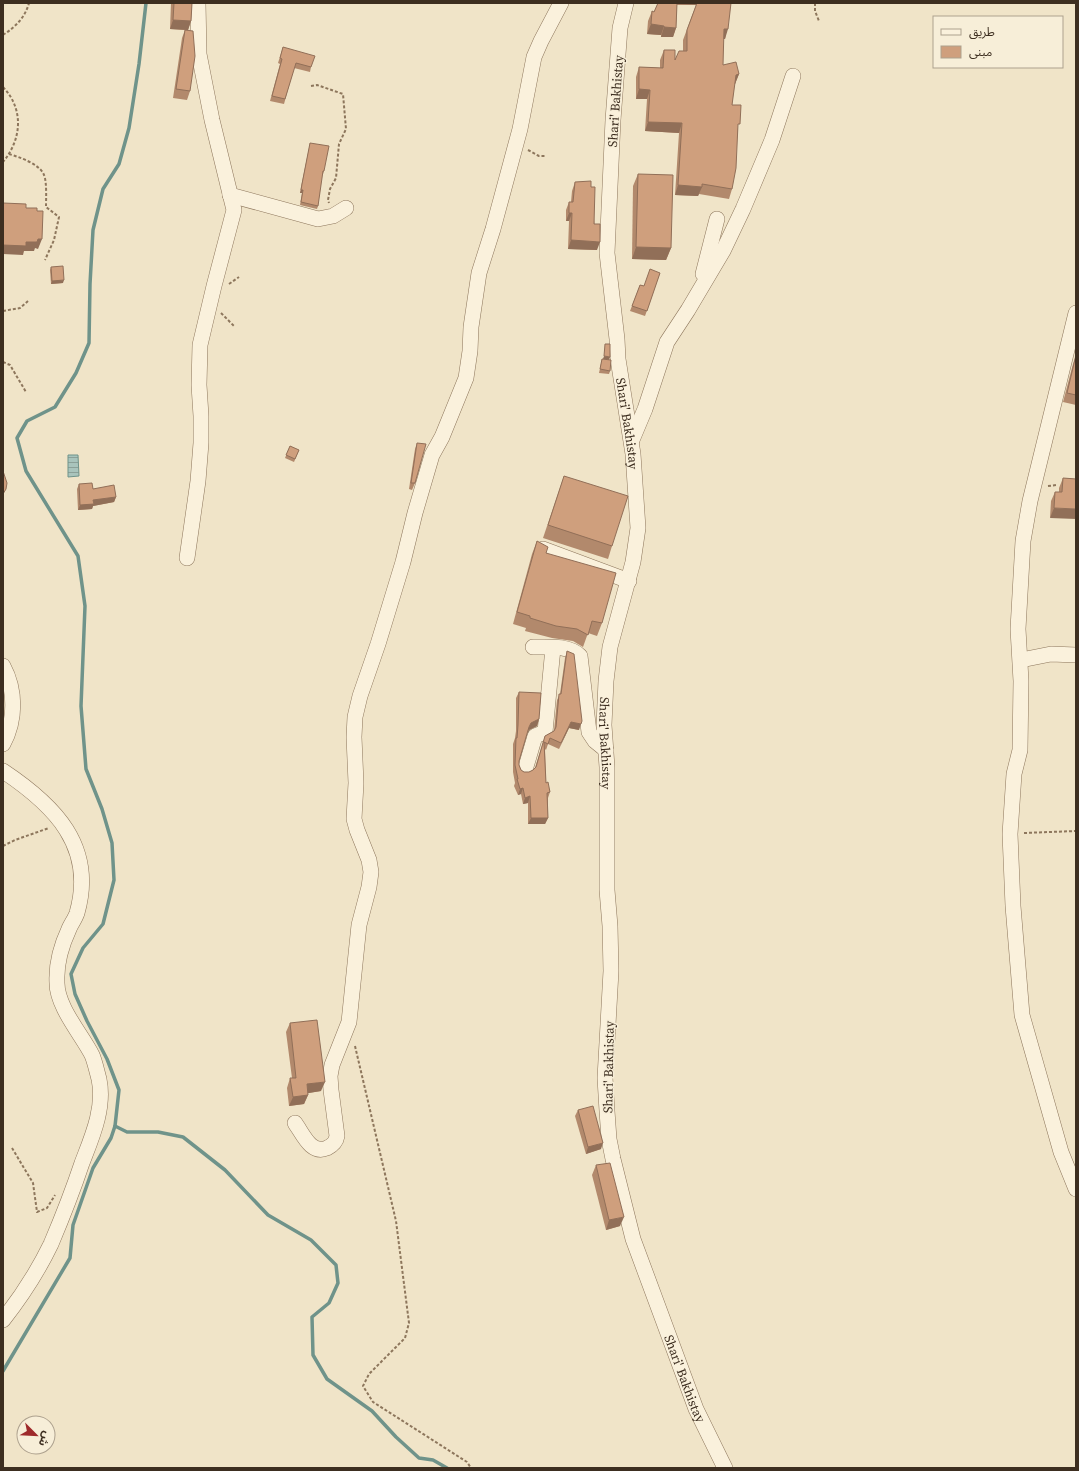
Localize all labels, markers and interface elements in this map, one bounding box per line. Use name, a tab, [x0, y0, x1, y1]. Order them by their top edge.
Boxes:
legend	[933, 16, 1063, 68]
text: طريق	[969, 24, 995, 40]
text: مبنى	[969, 44, 992, 60]
street label: Shari' Bakhistay	[604, 54, 627, 148]
street label: Shari' Bakhistay	[612, 377, 642, 470]
street label: Shari' Bakhistay	[595, 697, 615, 790]
street label: Shari' Bakhistay	[599, 1020, 618, 1113]
street label: Shari' Bakhistay	[660, 1332, 709, 1426]
north arrow	[16, 1415, 56, 1455]
text: ش	[35, 1429, 55, 1449]

